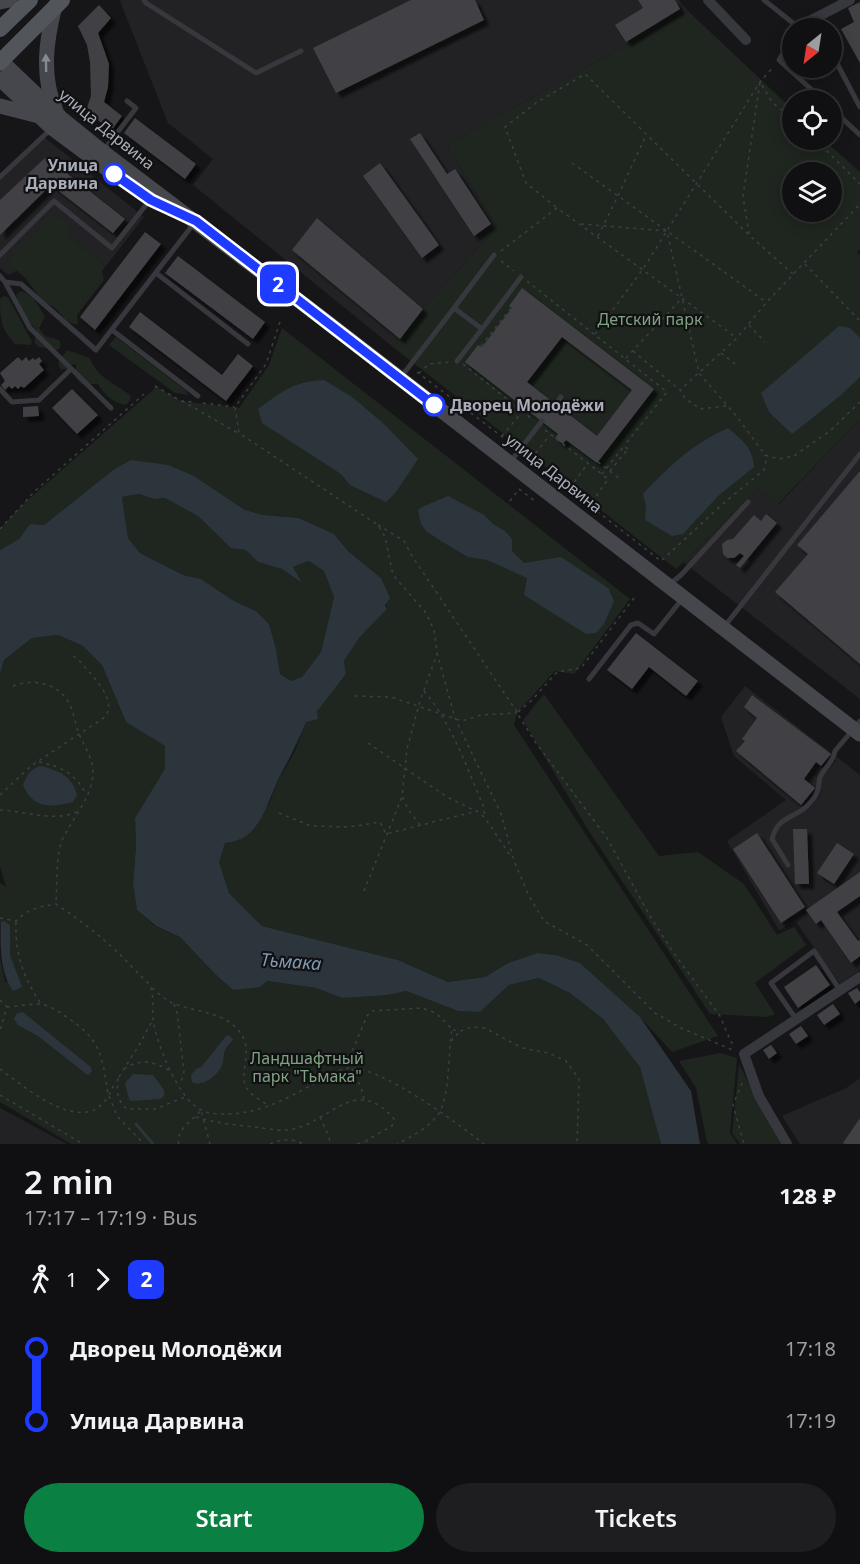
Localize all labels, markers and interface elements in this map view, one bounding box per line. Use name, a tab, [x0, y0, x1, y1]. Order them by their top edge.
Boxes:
north arrow	[782, 18, 842, 78]
map controls	[782, 18, 842, 222]
one-way arrow	[42, 54, 51, 73]
street label: улица Дарвина	[54, 83, 160, 175]
button: locate	[782, 90, 842, 150]
place label: Улица Дарвина	[26, 154, 98, 194]
button: layers	[782, 162, 842, 222]
marker: Улица Дарвина	[103, 163, 125, 185]
line badge: 2	[258, 264, 298, 304]
text: 2	[272, 270, 284, 298]
park label: Детский парк	[598, 308, 703, 330]
marker: Дворец Молодёжи	[423, 394, 445, 416]
place label: Дворец Молодёжи	[450, 394, 605, 416]
street label: улица Дарвина	[501, 428, 607, 518]
water label: Тьмака	[260, 947, 322, 975]
park label: Ландшафтный парк "Тьмака"	[250, 1047, 364, 1087]
text: 2 min	[24, 1159, 114, 1204]
text: 128 ₽	[779, 1180, 836, 1210]
text: 17:17 – 17:19 · Bus	[24, 1204, 197, 1231]
icon: walk	[24, 1263, 57, 1296]
icon: forward	[86, 1263, 119, 1296]
text: 2	[140, 1265, 152, 1293]
text: 1	[66, 1266, 77, 1293]
text: Дворец Молодёжи	[70, 1333, 283, 1363]
text: 17:18	[785, 1335, 836, 1362]
text: Улица Дарвина	[70, 1405, 244, 1435]
text: 17:19	[785, 1407, 836, 1434]
button: Start	[24, 1483, 424, 1552]
button: Tickets	[436, 1483, 836, 1552]

